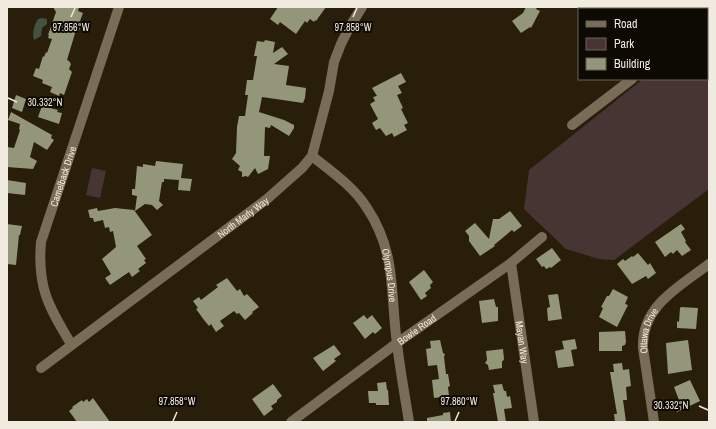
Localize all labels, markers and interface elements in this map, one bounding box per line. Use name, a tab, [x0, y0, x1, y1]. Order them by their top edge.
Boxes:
legend	[578, 8, 708, 80]
text: Road	[614, 16, 638, 32]
text: 97.856°W	[53, 21, 90, 34]
text: 97.858°W	[335, 21, 372, 34]
text: Park	[614, 36, 634, 52]
text: Building	[614, 56, 651, 72]
text: 30.332°N	[28, 96, 63, 109]
street label: Camelback Drive	[47, 144, 79, 208]
street label: North Marly Way	[215, 193, 272, 241]
street label: Olympus Drive	[379, 247, 400, 303]
street label: Ottawa Drive	[636, 304, 661, 355]
street label: Bowie Road	[394, 311, 439, 347]
street label: Mayan Way	[513, 320, 532, 365]
text: 97.858°W	[159, 395, 196, 408]
text: 97.860°W	[441, 395, 478, 408]
text: 30.332°N	[654, 399, 689, 412]

